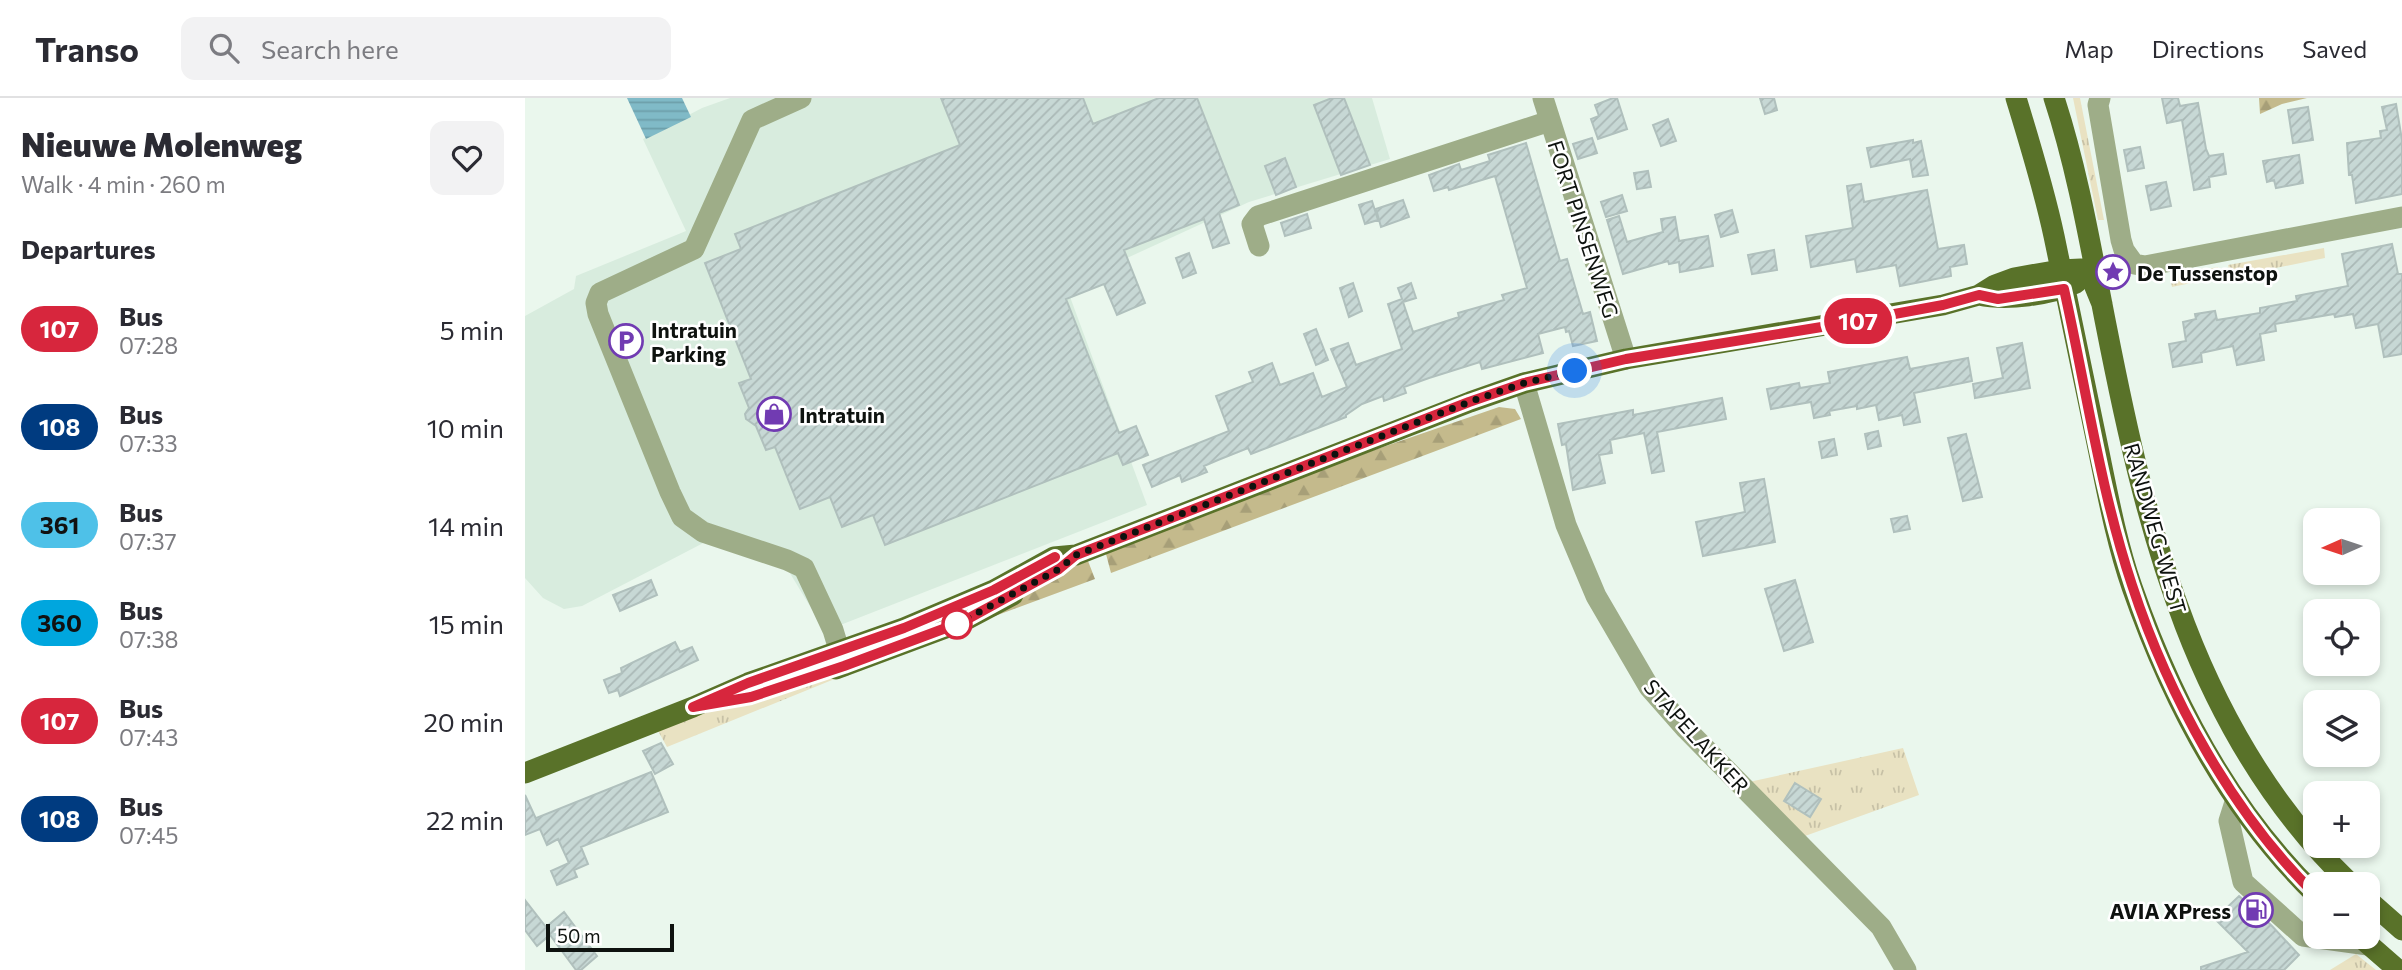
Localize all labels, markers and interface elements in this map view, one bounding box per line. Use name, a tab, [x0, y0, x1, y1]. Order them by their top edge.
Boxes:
search box	[181, 17, 671, 80]
text: Transo	[35, 28, 139, 69]
icon: search	[205, 29, 243, 67]
text: Search here	[261, 33, 399, 64]
text: Map	[2064, 34, 2114, 63]
text: Directions	[2152, 34, 2264, 63]
text: Saved	[2302, 34, 2367, 63]
button: heart	[430, 121, 504, 195]
text: Nieuwe Molenweg	[21, 123, 302, 164]
street label: FORT PINSENWEG	[1544, 137, 1624, 321]
text: Walk · 4 min · 260 m	[21, 170, 226, 198]
text: Departures	[21, 233, 156, 264]
place icon: De Tussenstop	[2094, 253, 2132, 291]
place label: De Tussenstop	[2137, 260, 2278, 285]
line badge: 107	[1818, 298, 1898, 344]
text: Bus	[119, 300, 163, 331]
text: 107	[1838, 306, 1878, 335]
text: 107	[40, 314, 79, 343]
text: 5 min	[440, 314, 504, 345]
place label: Intratuin Parking	[651, 317, 737, 366]
parking icon: Intratuin Parking	[607, 322, 645, 360]
text: 07:28	[119, 331, 178, 359]
your location	[1557, 353, 1592, 388]
shop icon: Intratuin	[755, 395, 793, 433]
text: Bus	[119, 398, 163, 429]
place label: Intratuin	[799, 402, 885, 427]
text: 108	[39, 412, 80, 441]
text: 10 min	[427, 412, 504, 443]
text: 07:33	[119, 429, 178, 457]
street label: RANDWEG-WEST	[2120, 440, 2192, 616]
text: Bus	[119, 496, 163, 527]
north arrow	[2303, 508, 2380, 584]
map controls	[2303, 508, 2380, 949]
text: 361	[40, 510, 79, 539]
text: 14 min	[428, 510, 504, 541]
text: 07:37	[119, 527, 177, 555]
text: Bus	[119, 594, 163, 625]
button: locate	[2303, 599, 2380, 676]
text: 360	[37, 608, 82, 637]
text: 15 min	[429, 608, 504, 639]
unlabelled marker	[942, 609, 972, 639]
text: 07:38	[119, 625, 179, 653]
street label: STAPELAKKER	[1639, 674, 1755, 798]
button: layers	[2303, 690, 2380, 767]
text: Bus	[119, 692, 163, 723]
text: 107	[40, 706, 79, 735]
text: 20 min	[423, 706, 504, 737]
text: 07:43	[119, 723, 178, 751]
button: +	[2303, 781, 2380, 858]
text: Bus	[119, 790, 163, 821]
text: 108	[39, 804, 80, 833]
text: 22 min	[426, 804, 504, 835]
text: 07:45	[119, 821, 179, 849]
button: −	[2303, 872, 2380, 949]
fuel station icon: AVIA XPress	[2237, 891, 2275, 929]
place label: AVIA XPress	[2109, 898, 2231, 923]
scale bar	[546, 921, 674, 953]
text: 50 m	[557, 924, 601, 947]

